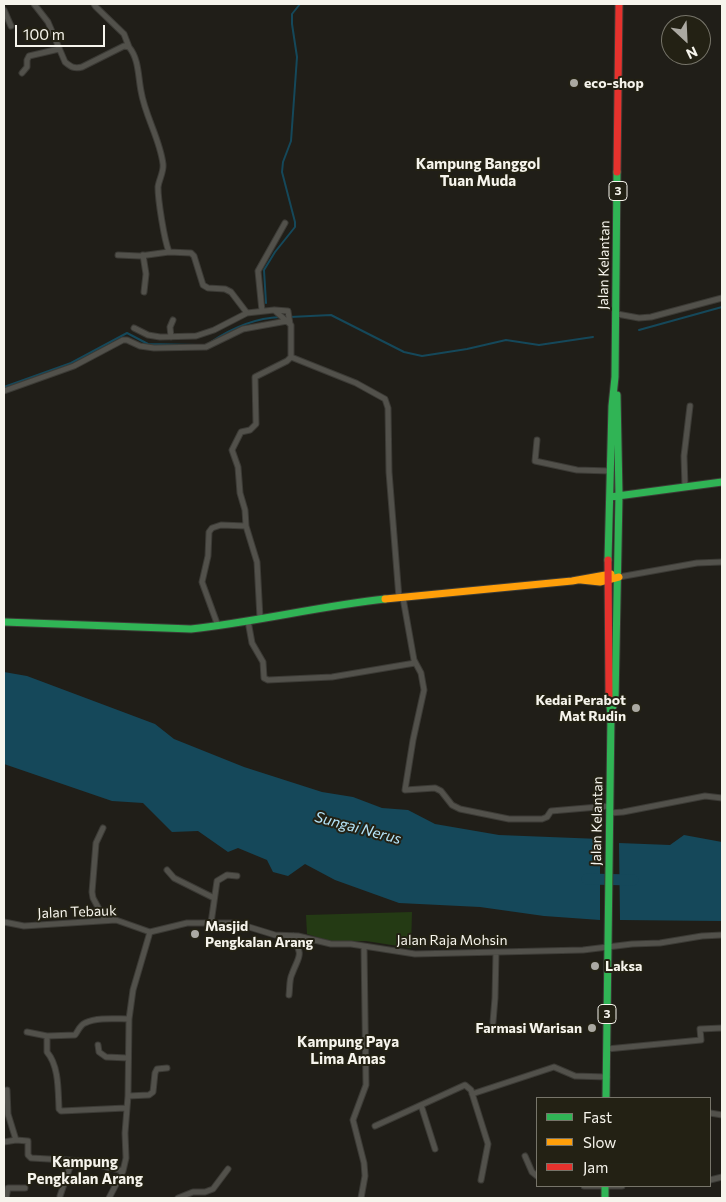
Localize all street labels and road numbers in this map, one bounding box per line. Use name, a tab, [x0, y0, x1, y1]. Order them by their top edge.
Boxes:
road number: 3	[609, 182, 627, 200]
street label: Jalan Kelantan	[595, 220, 613, 310]
street label: Jalan Kelantan	[588, 776, 606, 866]
street label: Jalan Tebauk	[37, 902, 117, 922]
street label: Jalan Raja Mohsin	[397, 932, 507, 948]
road number: 3	[598, 1004, 616, 1024]

